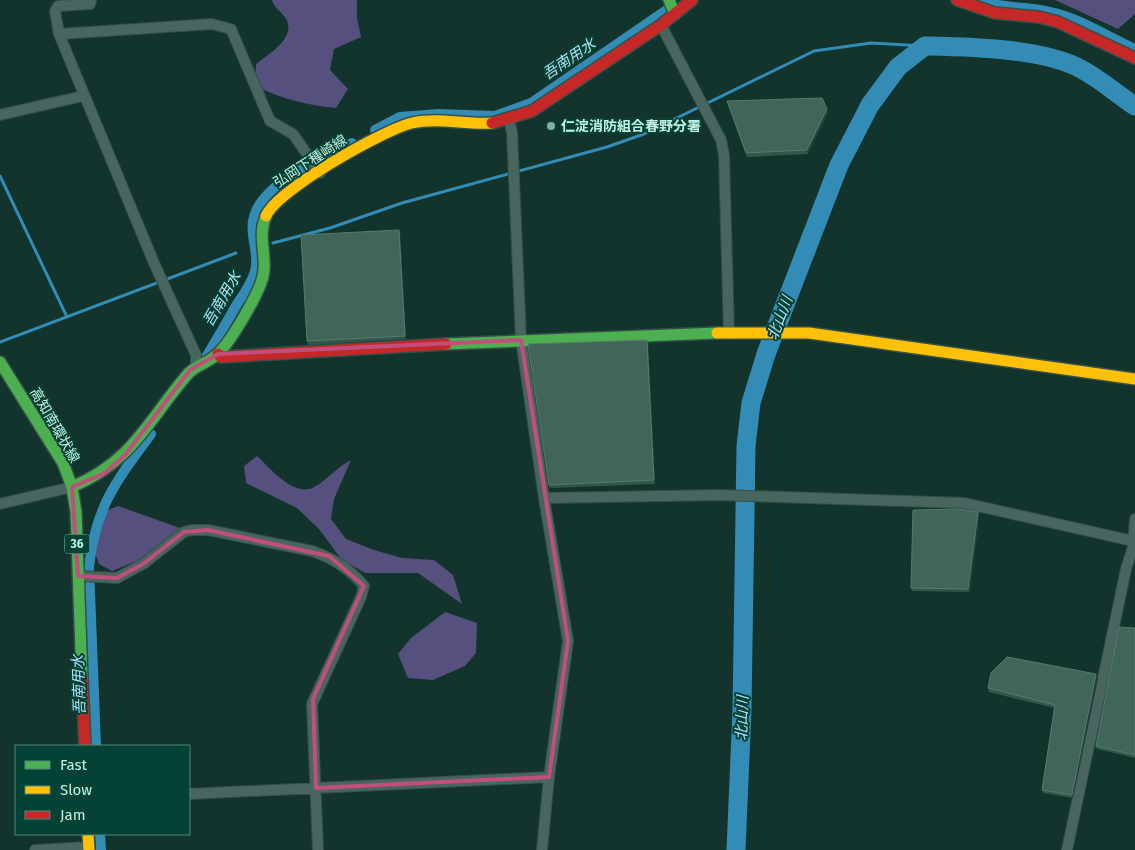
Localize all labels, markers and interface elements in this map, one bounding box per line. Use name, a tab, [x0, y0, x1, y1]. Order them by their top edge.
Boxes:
water label: 吾南用水	[539, 34, 601, 83]
place label: 仁淀消防組合春野分署	[561, 118, 701, 135]
marker: 仁淀消防組合春野分署	[545, 120, 557, 132]
street label: 弘岡下種崎線	[270, 131, 350, 191]
water label: 吾南用水	[199, 267, 246, 329]
water label: 北山川	[764, 292, 797, 342]
street label: 高知南環状線	[26, 385, 83, 466]
road number: 36	[64, 534, 90, 554]
water label: 吾南用水	[69, 653, 89, 715]
water label: 北山川	[732, 693, 752, 741]
legend	[15, 745, 190, 835]
text: Fast	[60, 756, 87, 774]
text: Slow	[60, 781, 92, 799]
text: Jam	[60, 806, 86, 824]

